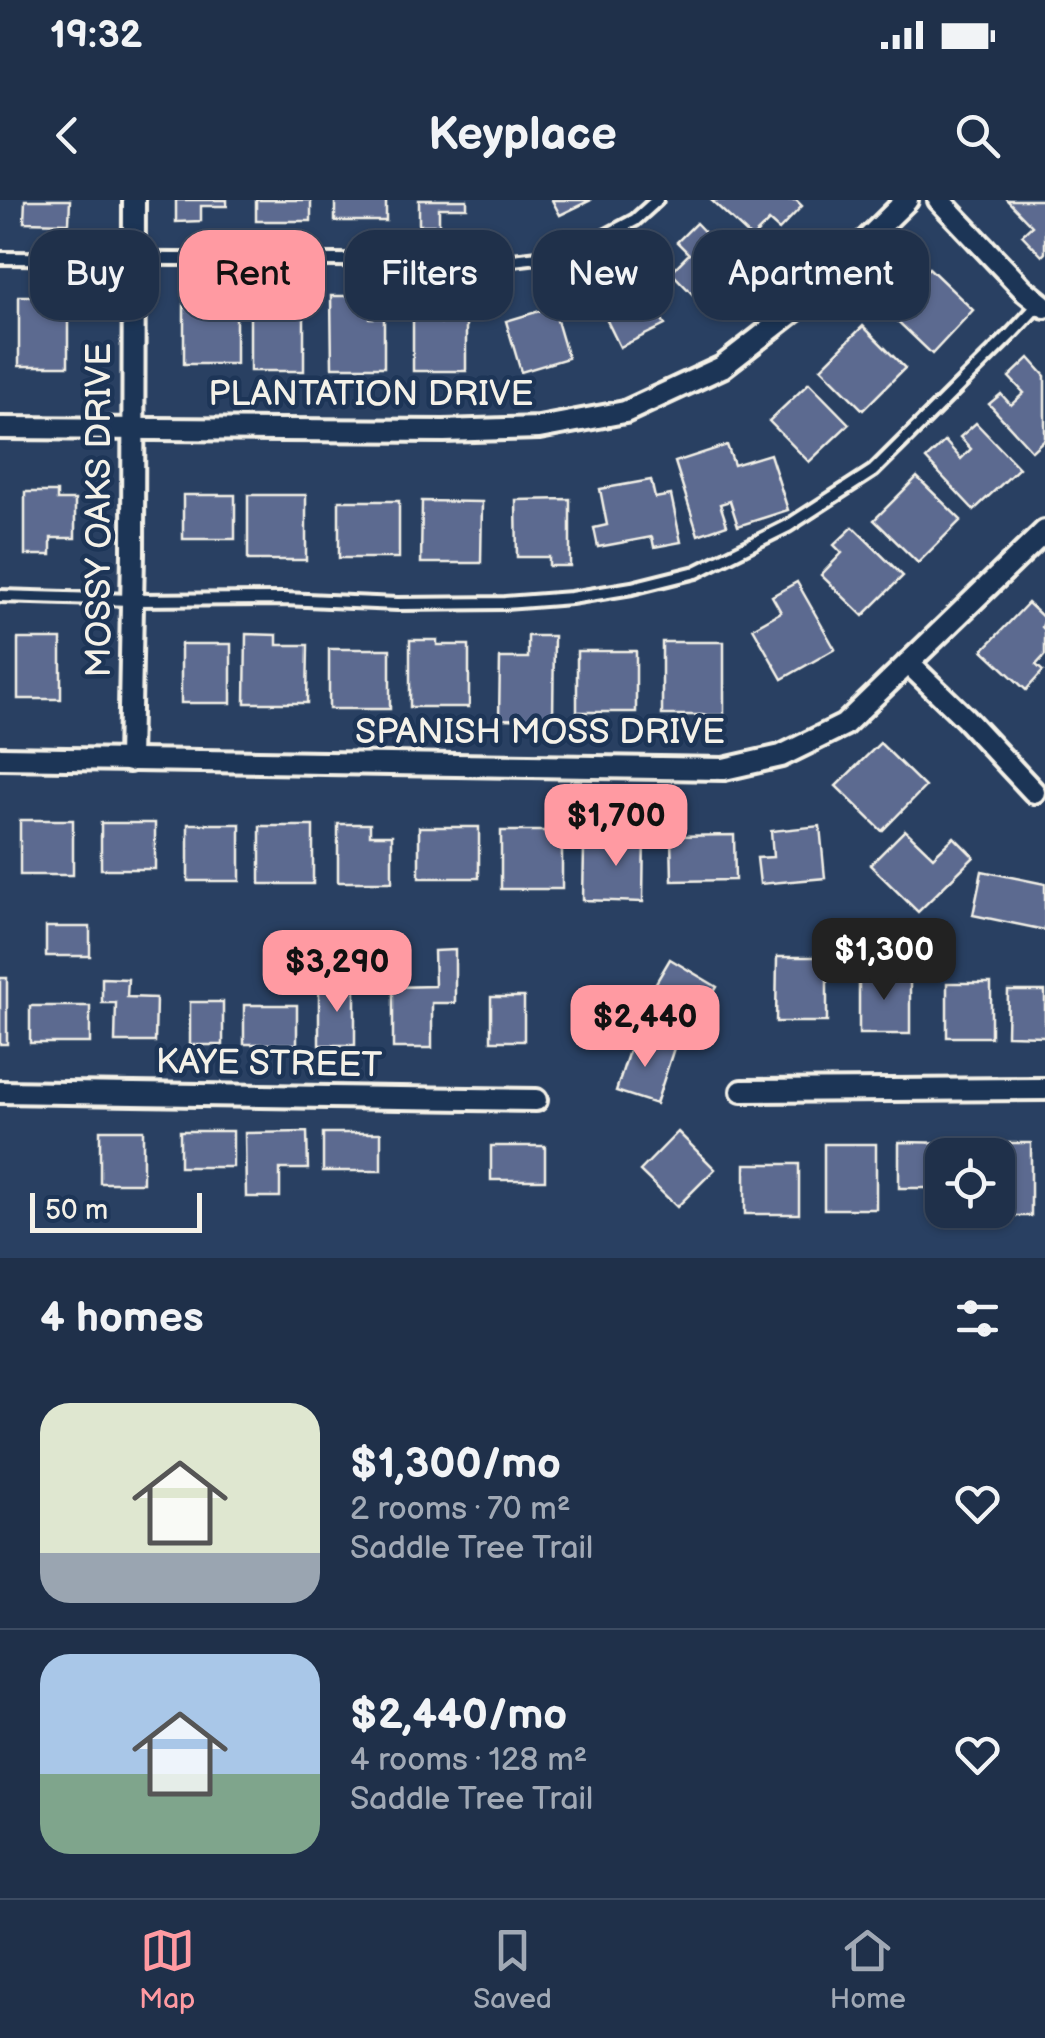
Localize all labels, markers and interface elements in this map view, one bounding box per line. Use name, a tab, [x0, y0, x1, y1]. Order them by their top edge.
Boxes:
text: 19:32	[50, 13, 142, 58]
icon: back	[40, 108, 95, 163]
text: Keyplace	[428, 108, 617, 163]
icon: search	[950, 108, 1005, 163]
chip: Buy	[30, 230, 159, 320]
chip: Rent	[179, 230, 325, 320]
chip: Filters	[345, 230, 513, 320]
chip: New	[533, 230, 673, 320]
chip: Apartment	[693, 230, 929, 320]
street label: MOSSY OAKS DRIVE	[78, 343, 121, 677]
street label: PLANTATION DRIVE	[208, 373, 534, 416]
street label: SPANISH MOSS DRIVE	[355, 711, 725, 754]
pin: $1,700	[535, 784, 697, 869]
text: $1,700	[566, 797, 666, 836]
pin: $1,300	[803, 918, 965, 1003]
pin: $3,290	[256, 930, 418, 1015]
text: $1,300	[834, 931, 934, 970]
text: $3,290	[285, 943, 389, 982]
pin: $2,440	[564, 985, 726, 1070]
text: $2,440	[593, 998, 698, 1037]
street label: KAYE STREET	[155, 1041, 383, 1087]
map controls	[925, 1138, 1015, 1228]
button: locate	[925, 1138, 1015, 1228]
scale bar	[30, 1188, 202, 1232]
text: 50 m	[45, 1194, 108, 1227]
icon: filters	[950, 1291, 1005, 1346]
text: 4 homes	[40, 1293, 204, 1344]
text: $1,300/mo	[350, 1439, 561, 1490]
icon: home	[120, 1443, 240, 1563]
icon: heart	[950, 1476, 1005, 1531]
text: 2 rooms · 70 m²	[350, 1490, 571, 1529]
text: Saddle Tree Trail	[350, 1529, 593, 1568]
text: $2,440/mo	[350, 1690, 567, 1741]
icon: home	[120, 1694, 240, 1814]
icon: heart	[950, 1727, 1005, 1782]
text: 4 rooms · 128 m²	[350, 1741, 587, 1780]
text: Saddle Tree Trail	[350, 1780, 593, 1819]
tab: Map	[139, 1923, 195, 2016]
tab: Saved	[473, 1923, 552, 2016]
tab: Home	[830, 1923, 906, 2016]

